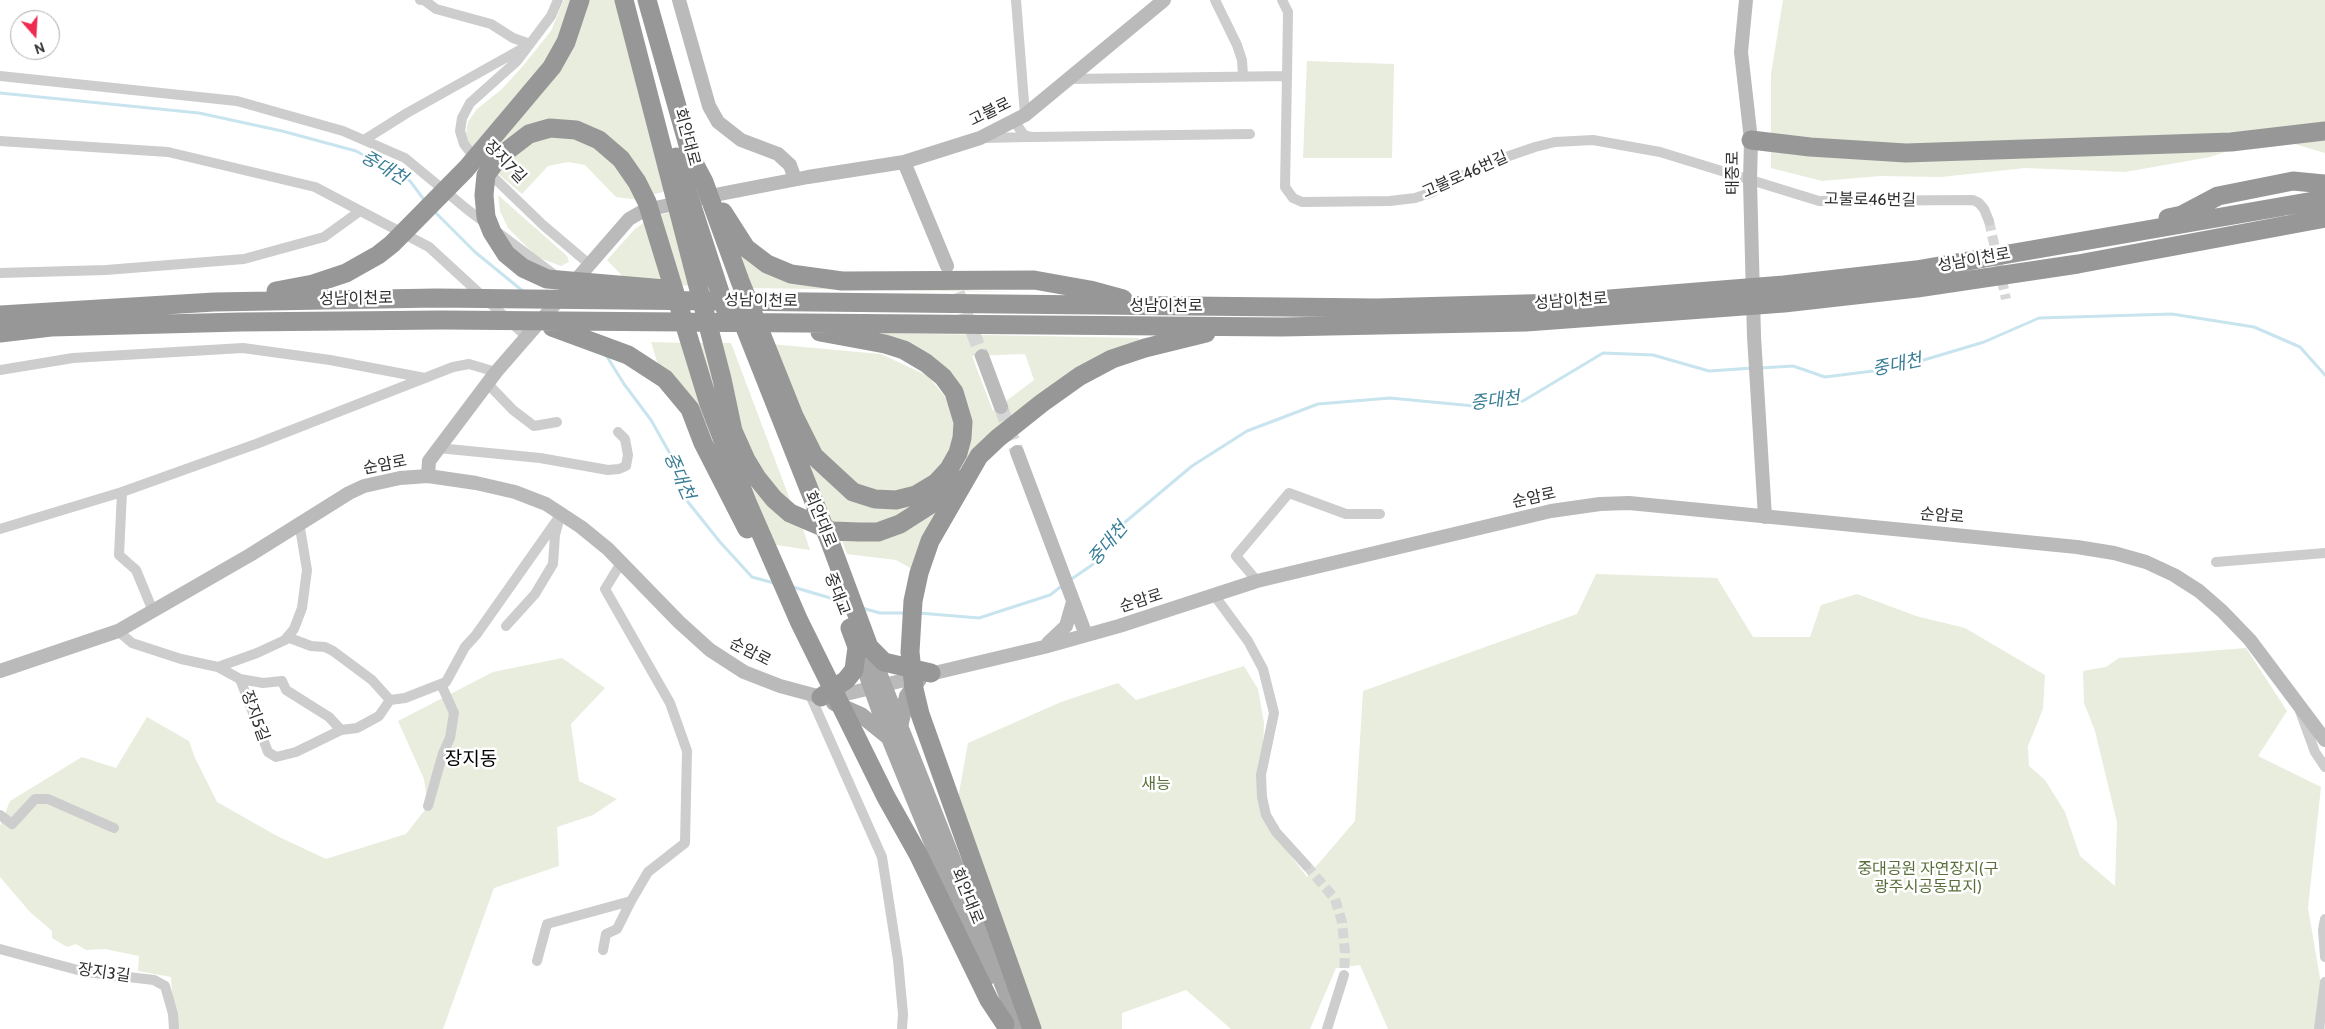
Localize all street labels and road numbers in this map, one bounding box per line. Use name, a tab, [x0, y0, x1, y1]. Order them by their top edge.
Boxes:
street label: 고불로	[966, 94, 1014, 130]
street label: 회안대로	[670, 106, 704, 168]
street label: 장지7길	[480, 137, 530, 187]
street label: 고불로46번길	[1419, 148, 1511, 202]
street label: 태중로	[1723, 151, 1743, 195]
street label: 고불로46번길	[1824, 190, 1916, 210]
street label: 성남이천로	[1936, 244, 2012, 276]
street label: 성남이천로	[319, 289, 393, 309]
street label: 성남이천로	[1534, 289, 1608, 313]
street label: 성남이천로	[724, 291, 798, 311]
street label: 성남이천로	[1129, 296, 1203, 316]
street label: 순암로	[361, 451, 409, 479]
street label: 순암로	[1510, 484, 1558, 512]
street label: 회안대로	[800, 488, 840, 550]
street label: 순암로	[1919, 505, 1965, 527]
street label: 중대교	[820, 570, 854, 618]
street label: 순암로	[1117, 585, 1165, 617]
street label: 순암로	[726, 633, 774, 671]
street label: 장지5길	[237, 688, 273, 744]
street label: 회안대로	[947, 865, 987, 927]
street label: 장지3길	[77, 960, 131, 986]

